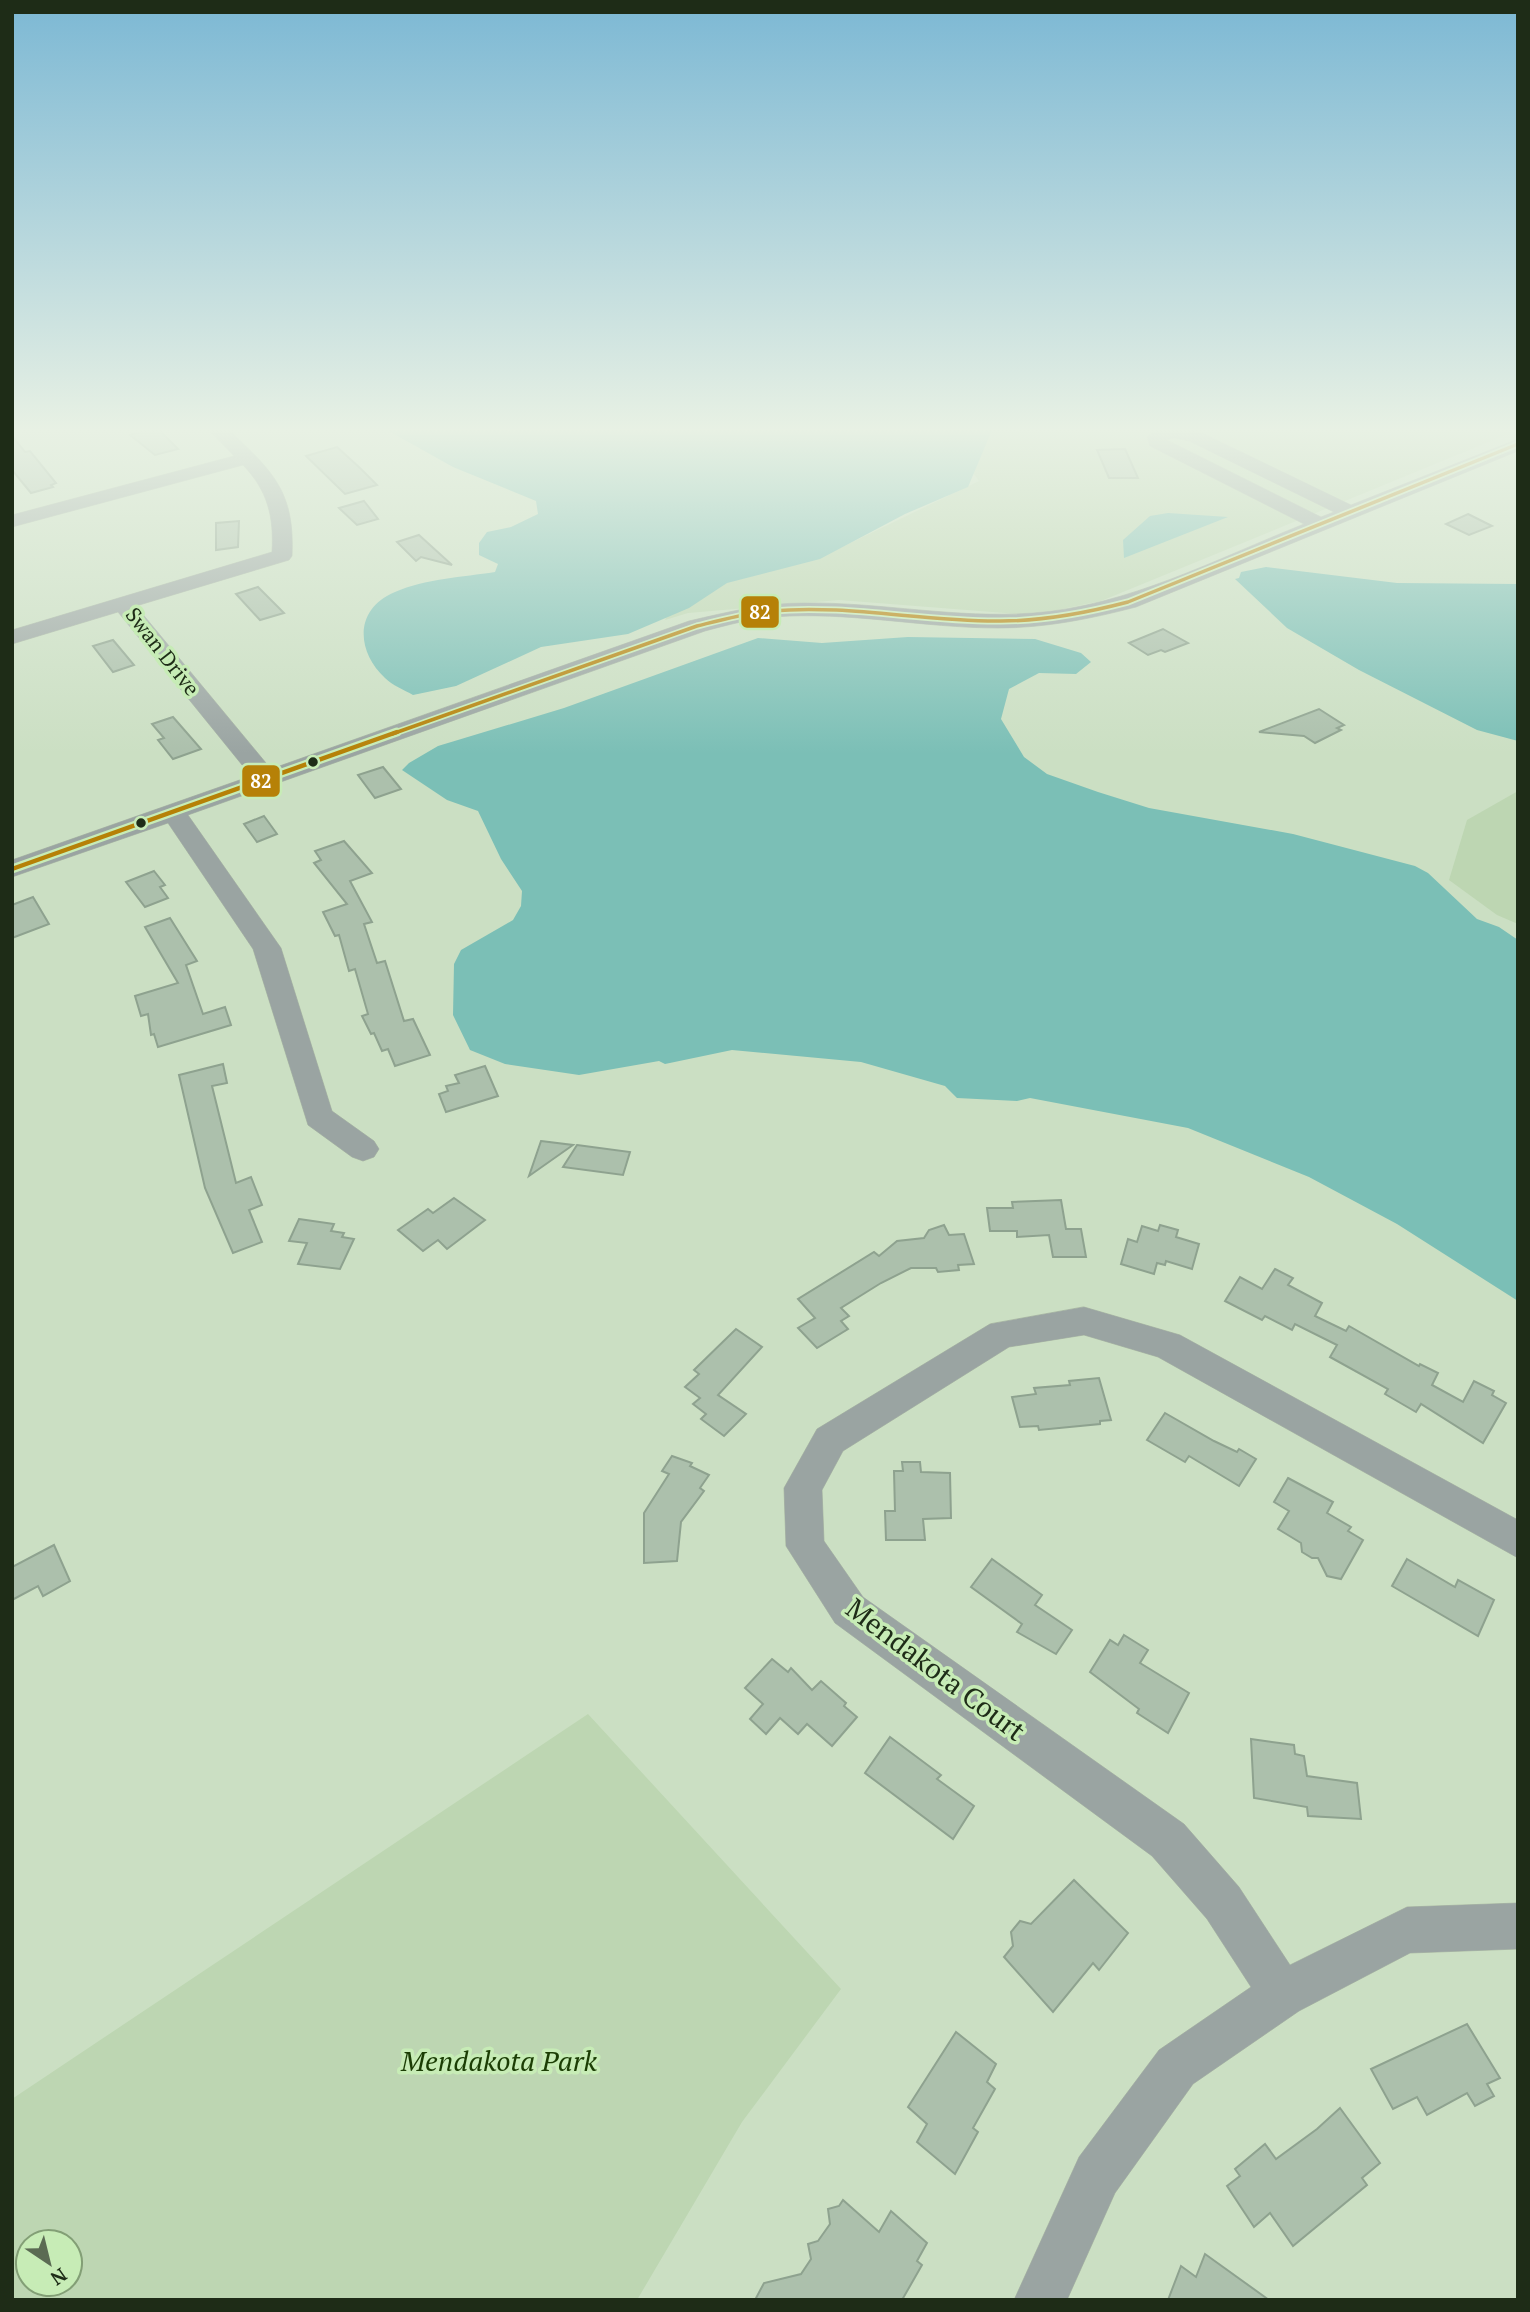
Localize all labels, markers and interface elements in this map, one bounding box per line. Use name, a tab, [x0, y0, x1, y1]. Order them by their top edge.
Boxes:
line badge: 82	[740, 595, 780, 629]
text: 82	[749, 599, 771, 624]
street label: Swan Drive	[120, 601, 206, 701]
unlabelled marker	[306, 755, 320, 769]
line badge: 82	[241, 764, 281, 798]
text: 82	[250, 768, 272, 793]
unlabelled marker	[134, 816, 148, 830]
street label: Mendakota Court	[839, 1589, 1034, 1749]
park label: Mendakota Park	[400, 2042, 598, 2079]
north arrow	[14, 2228, 84, 2298]
text: N	[45, 2263, 72, 2292]

